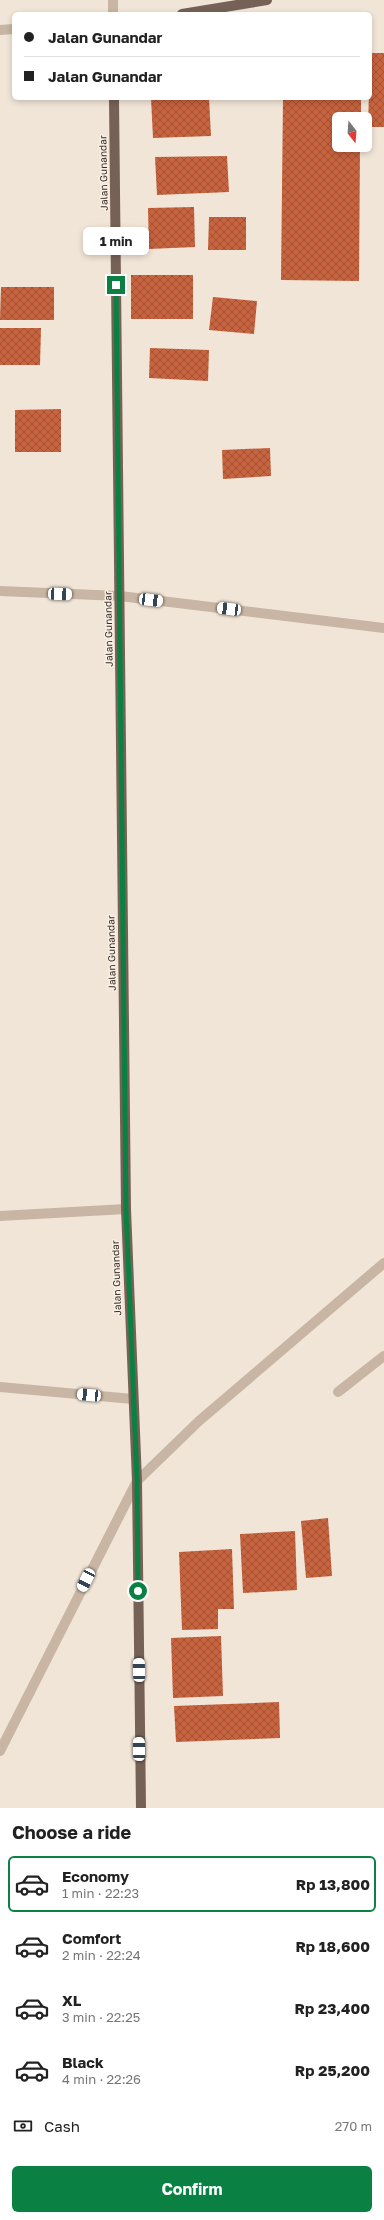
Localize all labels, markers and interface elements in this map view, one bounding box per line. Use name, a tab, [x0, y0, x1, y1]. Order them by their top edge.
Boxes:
text: Jalan Gunandar	[48, 28, 162, 46]
text: Jalan Gunandar	[48, 67, 162, 85]
north arrow	[332, 112, 372, 152]
map controls	[332, 112, 372, 152]
street label: Jalan Gunandar	[96, 135, 110, 211]
callout: 1 min	[83, 227, 149, 255]
text: 1 min	[100, 233, 132, 249]
route end	[107, 276, 125, 294]
car	[48, 588, 72, 600]
street label: Jalan Gunandar	[101, 591, 115, 667]
car	[138, 593, 164, 607]
car	[216, 602, 242, 616]
street label: Jalan Gunandar	[104, 915, 118, 991]
street label: Jalan Gunandar	[109, 1240, 123, 1316]
car	[77, 1388, 101, 1402]
car	[75, 1567, 97, 1593]
route start	[129, 1582, 147, 1600]
car	[133, 1658, 145, 1682]
car	[133, 1737, 145, 1761]
text: Choose a ride	[12, 1821, 131, 1843]
icon: car	[14, 1866, 50, 1902]
text: Economy	[62, 1867, 129, 1885]
text: Rp 13,800	[296, 1875, 370, 1893]
text: 1 min · 22:23	[62, 1885, 139, 1901]
icon: car	[14, 1928, 50, 1964]
text: Comfort	[62, 1929, 121, 1947]
text: Rp 18,600	[295, 1937, 370, 1955]
text: 2 min · 22:24	[62, 1947, 141, 1963]
icon: car	[14, 1990, 50, 2026]
text: XL	[62, 1991, 81, 2009]
text: Rp 23,400	[295, 1999, 370, 2017]
text: 3 min · 22:25	[62, 2009, 140, 2025]
icon: car	[14, 2052, 50, 2088]
text: Black	[62, 2053, 104, 2071]
text: Rp 25,200	[295, 2061, 370, 2079]
text: 4 min · 22:26	[62, 2071, 141, 2087]
icon: cash	[12, 2115, 34, 2137]
text: Cash	[44, 2117, 80, 2135]
text: 270 m	[335, 2118, 372, 2134]
button: Confirm	[12, 2166, 372, 2212]

